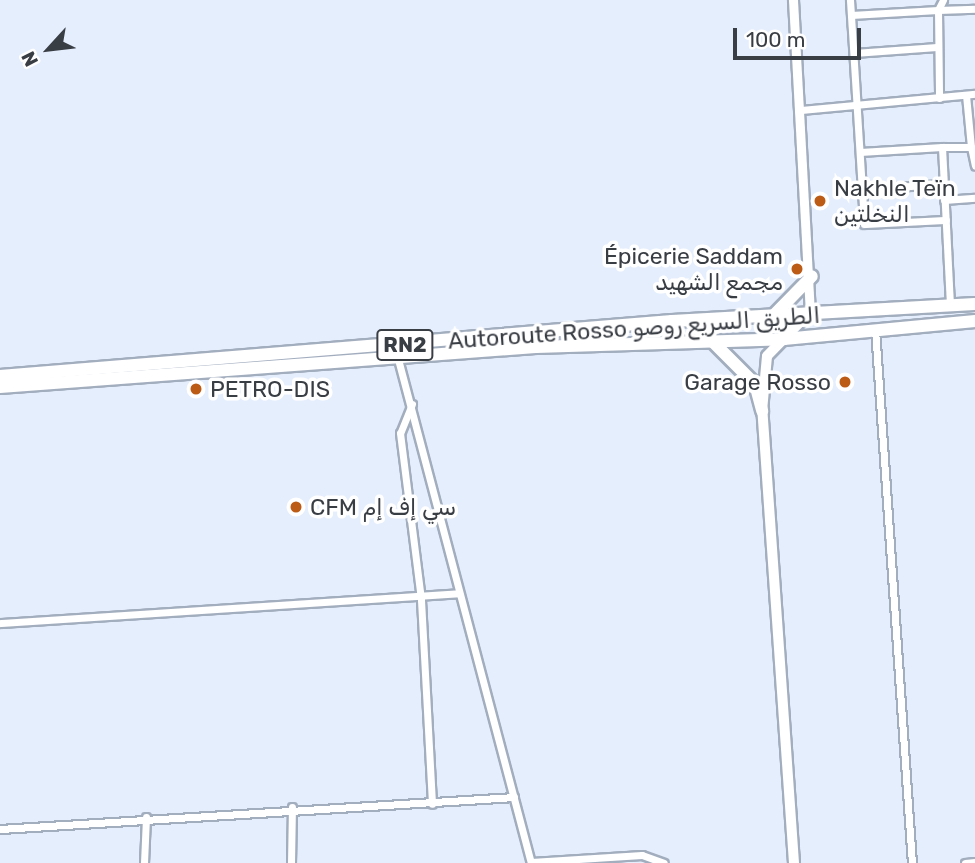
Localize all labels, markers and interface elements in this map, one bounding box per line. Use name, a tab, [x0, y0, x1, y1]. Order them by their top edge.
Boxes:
north arrow	[14, 14, 84, 84]
scale bar	[737, 14, 865, 58]
text: 100 m	[746, 27, 805, 52]
text: N	[16, 47, 43, 70]
place label: Nakhle Teïn النخلتين	[834, 174, 956, 228]
marker: Nakhle Teïn النخلتين	[812, 193, 828, 209]
place label: Épicerie Saddam مجمع الشهيد	[604, 242, 783, 296]
marker: Épicerie Saddam مجمع الشهيد	[789, 261, 805, 277]
street label: Autoroute Rosso الطريق السريع روصو	[447, 301, 821, 355]
road number: RN2	[375, 328, 435, 362]
place label: Garage Rosso	[684, 368, 831, 396]
marker: Garage Rosso	[837, 374, 853, 390]
place label: PETRO-DIS	[210, 375, 330, 403]
marker: PETRO-DIS	[188, 381, 204, 397]
place label: CFM سي إف إم	[310, 493, 456, 521]
marker: CFM سي إف إم	[288, 499, 304, 515]

